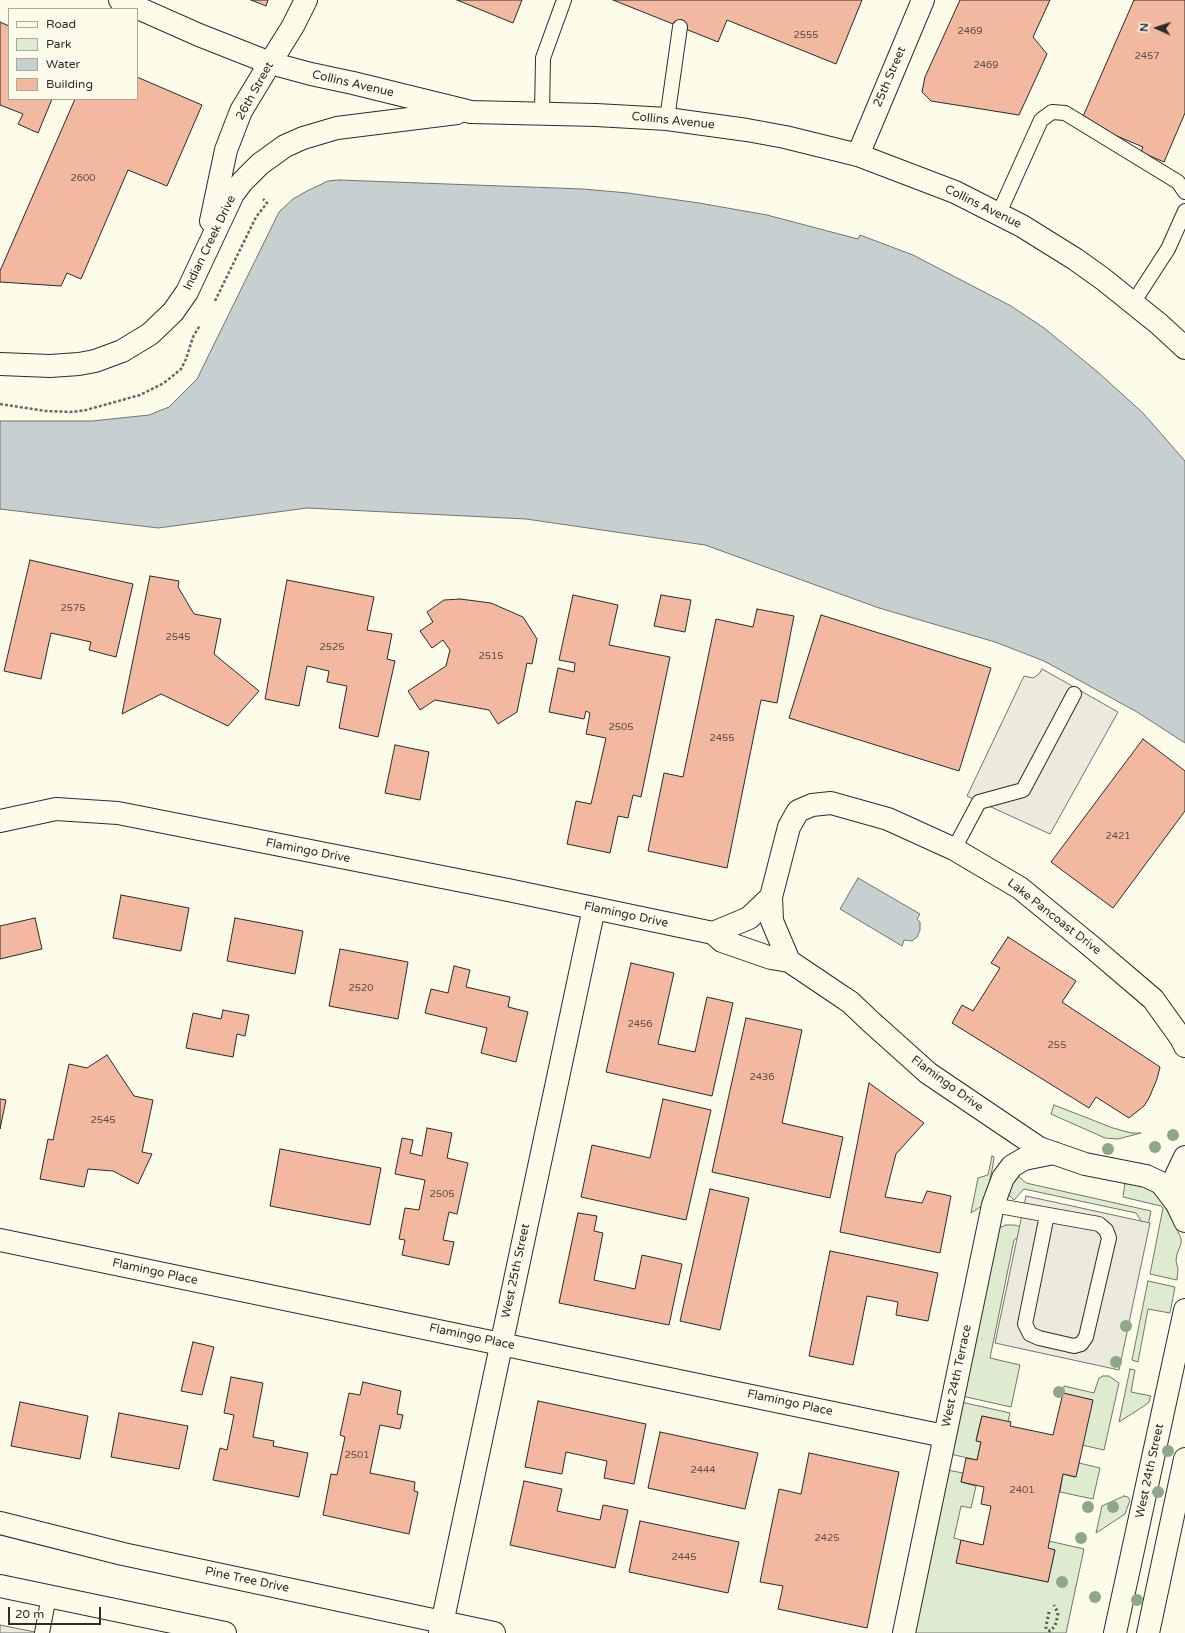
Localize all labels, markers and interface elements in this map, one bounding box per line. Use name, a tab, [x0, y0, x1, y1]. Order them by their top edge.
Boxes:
legend	[8, 8, 138, 100]
north arrow	[1137, 8, 1177, 48]
text: Road	[46, 17, 76, 31]
text: N	[1138, 23, 1151, 32]
house number: 2469	[957, 25, 983, 37]
house number: 2555	[793, 29, 819, 41]
text: Park	[46, 37, 72, 51]
street label: 25th Street	[871, 45, 909, 109]
house number: 2457	[1134, 50, 1160, 62]
text: Water	[46, 57, 80, 71]
street label: 26th Street	[233, 59, 277, 123]
house number: 2469	[973, 59, 999, 71]
street label: Collins Avenue	[311, 68, 395, 100]
text: Building	[46, 77, 93, 91]
street label: Collins Avenue	[631, 109, 715, 133]
house number: 2600	[70, 172, 96, 184]
street label: Collins Avenue	[942, 182, 1024, 232]
street label: Indian Creek Drive	[181, 193, 239, 293]
house number: 2575	[60, 602, 86, 614]
house number: 2545	[165, 631, 191, 643]
house number: 2525	[319, 641, 345, 653]
house number: 2515	[478, 650, 504, 662]
house number: 2505	[608, 721, 634, 733]
house number: 2455	[709, 732, 735, 744]
house number: 2421	[1105, 830, 1131, 842]
street label: Flamingo Drive	[265, 836, 351, 866]
street label: Lake Pancoast Drive	[1004, 876, 1104, 958]
street label: Flamingo Drive	[583, 899, 669, 931]
house number: 2520	[348, 982, 374, 994]
house number: 2456	[627, 1018, 653, 1030]
house number: 255	[1048, 1039, 1066, 1051]
street label: Flamingo Drive	[908, 1053, 986, 1115]
house number: 2436	[749, 1071, 775, 1083]
house number: 2545	[90, 1114, 116, 1126]
house number: 2505	[429, 1188, 455, 1200]
street label: West 25th Street	[499, 1222, 533, 1320]
street label: Flamingo Place	[111, 1256, 199, 1288]
street label: Flamingo Place	[428, 1321, 516, 1353]
street label: West 24th Terrace	[939, 1323, 975, 1429]
street label: Flamingo Place	[746, 1387, 834, 1419]
street label: West 24th Street	[1133, 1422, 1167, 1520]
house number: 2501	[344, 1449, 370, 1461]
house number: 2444	[690, 1464, 716, 1476]
house number: 2401	[1009, 1484, 1035, 1496]
house number: 2425	[814, 1532, 840, 1544]
house number: 2445	[671, 1551, 697, 1563]
street label: Pine Tree Drive	[204, 1564, 290, 1596]
scale bar	[10, 1599, 103, 1625]
text: 20 m	[15, 1607, 44, 1621]

